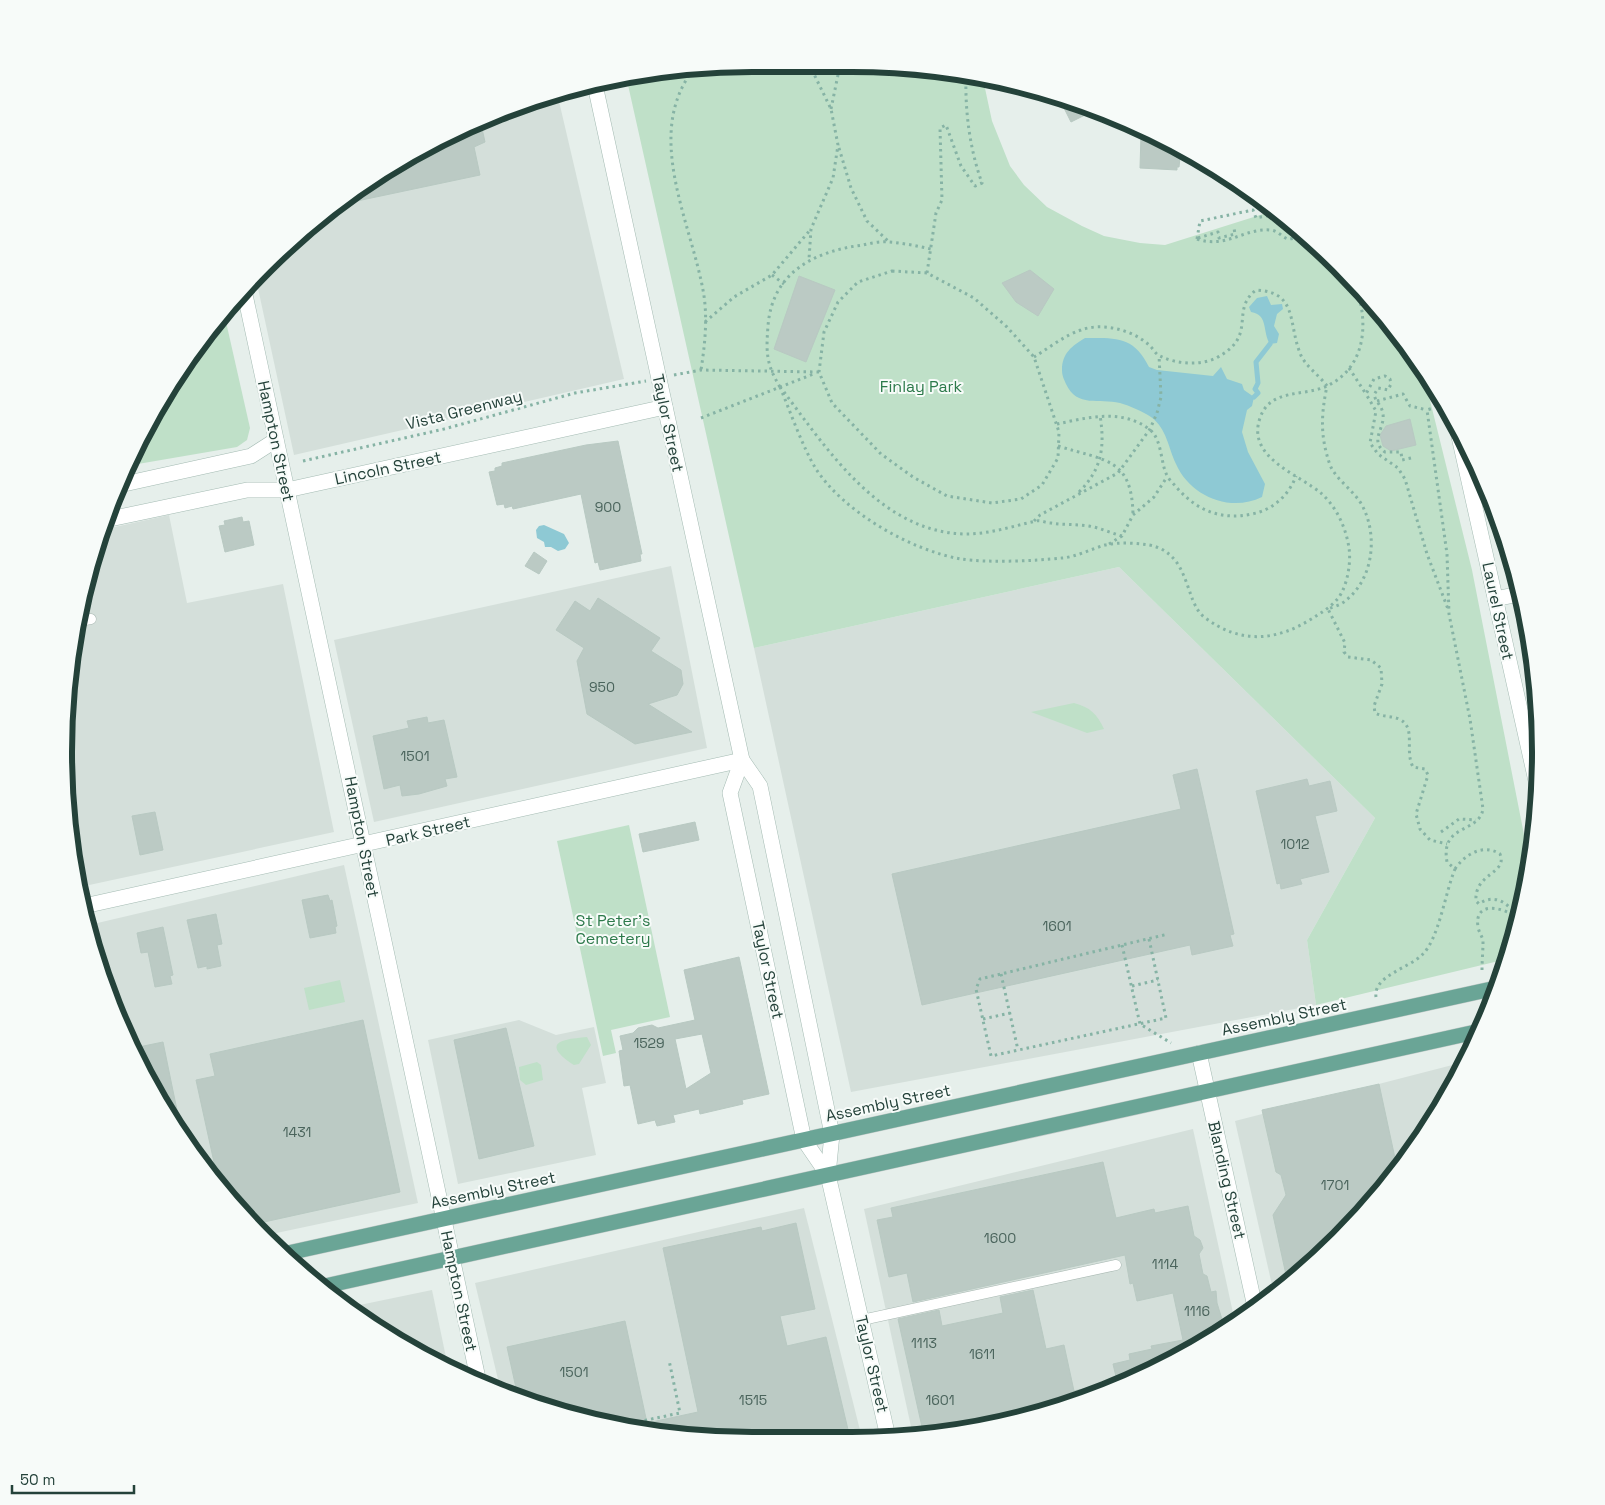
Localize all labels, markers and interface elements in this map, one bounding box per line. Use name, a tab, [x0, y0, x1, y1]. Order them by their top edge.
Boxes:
street label: Taylor Street	[647, 372, 689, 474]
park label: Finlay Park	[880, 376, 963, 397]
street label: Hampton Street	[253, 379, 299, 503]
street label: Vista Greenway	[404, 385, 524, 435]
street label: Lincoln Street	[333, 446, 443, 490]
house number: 900	[595, 498, 621, 516]
street label: Laurel Street	[1477, 560, 1519, 662]
house number: 950	[589, 678, 615, 696]
house number: 1501	[400, 747, 430, 765]
street label: Hampton Street	[340, 775, 384, 899]
street label: Park Street	[384, 811, 472, 851]
house number: 1012	[1280, 835, 1310, 853]
park label: St Peter's Cemetery	[575, 910, 651, 949]
house number: 1601	[1042, 917, 1072, 935]
street label: Taylor Street	[747, 919, 789, 1021]
street label: Assembly Street	[1220, 994, 1348, 1040]
house number: 1529	[633, 1034, 665, 1052]
street label: Assembly Street	[824, 1080, 952, 1126]
street label: Blanding Street	[1203, 1119, 1251, 1241]
house number: 1431	[283, 1123, 311, 1141]
street label: Assembly Street	[429, 1167, 557, 1213]
house number: 1701	[1321, 1176, 1349, 1194]
street label: Hampton Street	[436, 1229, 482, 1353]
house number: 1600	[984, 1229, 1016, 1247]
house number: 1114	[1152, 1255, 1178, 1273]
house number: 1116	[1184, 1302, 1210, 1320]
street label: Taylor Street	[851, 1313, 893, 1415]
house number: 1113	[911, 1334, 937, 1352]
house number: 1611	[969, 1345, 995, 1363]
house number: 1501	[559, 1363, 589, 1381]
house number: 1515	[739, 1391, 767, 1409]
house number: 1601	[925, 1391, 955, 1409]
scale bar	[12, 1462, 135, 1494]
text: 50 m	[20, 1470, 55, 1489]

